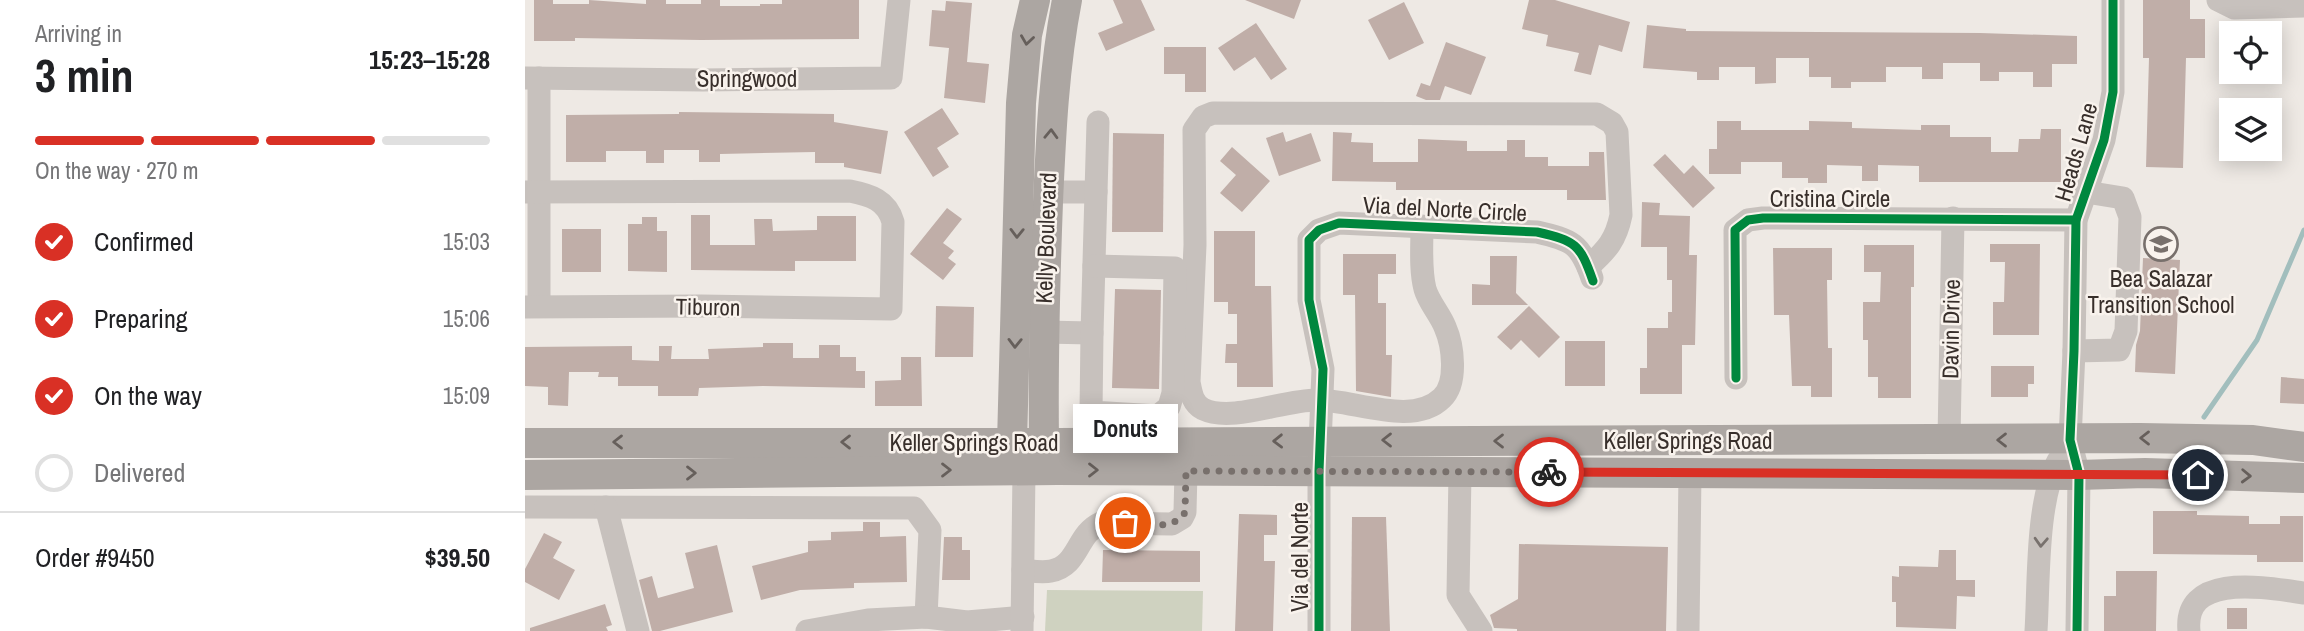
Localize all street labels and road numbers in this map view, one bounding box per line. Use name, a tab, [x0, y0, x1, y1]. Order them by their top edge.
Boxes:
street label: Springwood	[697, 63, 797, 94]
street label: Heads Lane	[2047, 99, 2104, 205]
street label: Kelly Boulevard	[1028, 172, 1063, 304]
street label: Cristina Circle	[1770, 183, 1890, 214]
street label: Via del Norte Circle	[1362, 189, 1528, 228]
street label: Davin Drive	[1934, 279, 1967, 379]
street label: Tiburon	[675, 290, 741, 323]
street label: Keller Springs Road	[1604, 425, 1772, 456]
street label: Keller Springs Road	[890, 427, 1058, 458]
street label: Via del Norte	[1284, 502, 1315, 612]

